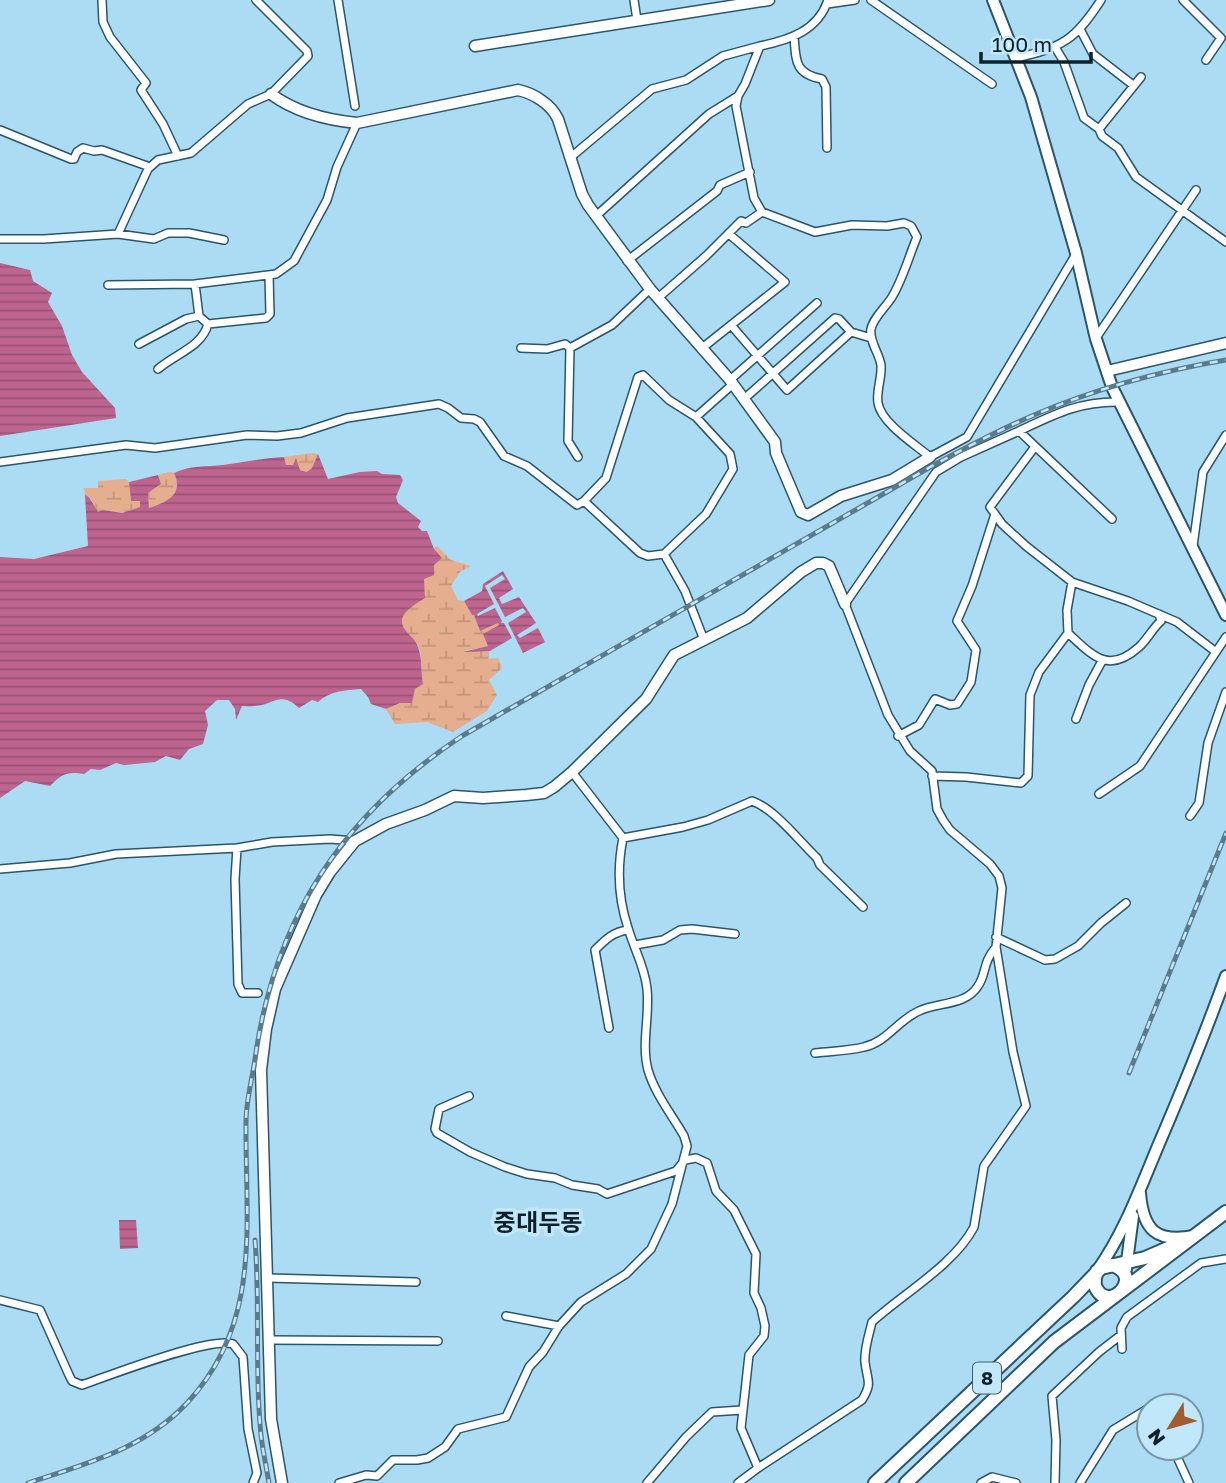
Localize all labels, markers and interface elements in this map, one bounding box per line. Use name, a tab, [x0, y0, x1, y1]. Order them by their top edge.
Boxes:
scale bar	[981, 21, 1091, 65]
text: 100 m	[992, 31, 1052, 57]
district label: 중대두동	[494, 1207, 582, 1236]
road number: 8	[973, 1362, 1001, 1394]
north arrow	[1135, 1392, 1205, 1462]
text: N	[1142, 1425, 1170, 1450]

